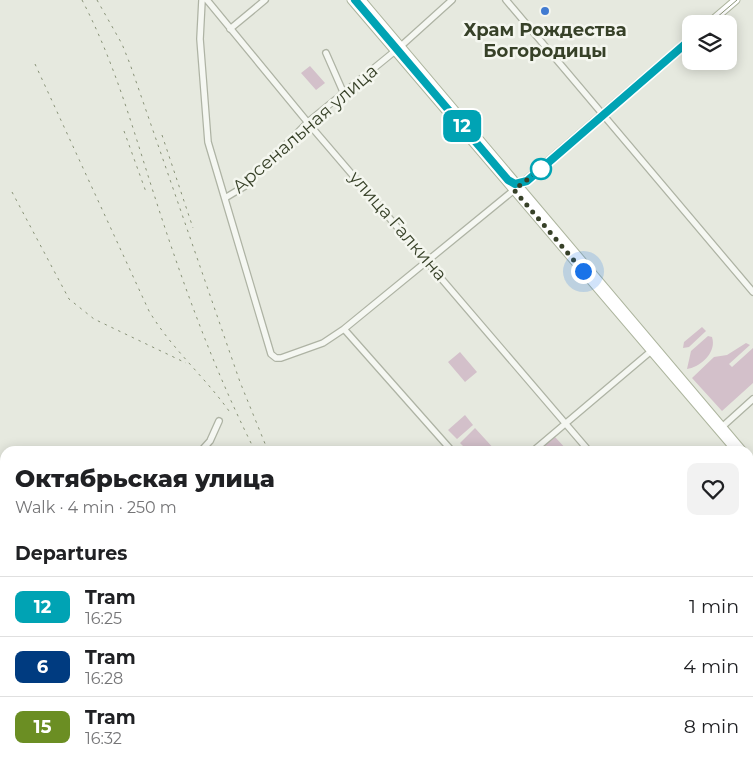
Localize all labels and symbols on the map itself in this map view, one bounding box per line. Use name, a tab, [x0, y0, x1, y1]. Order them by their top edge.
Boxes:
marker: Храм Рождества Богородицы	[539, 5, 551, 17]
place label: Храм Рождества Богородицы	[463, 19, 627, 62]
street label: Арсенальная улица	[228, 60, 382, 198]
line badge: 12	[440, 110, 484, 142]
unlabelled marker	[530, 158, 552, 180]
street label: улица Галкина	[344, 166, 452, 285]
your location	[571, 259, 596, 284]

